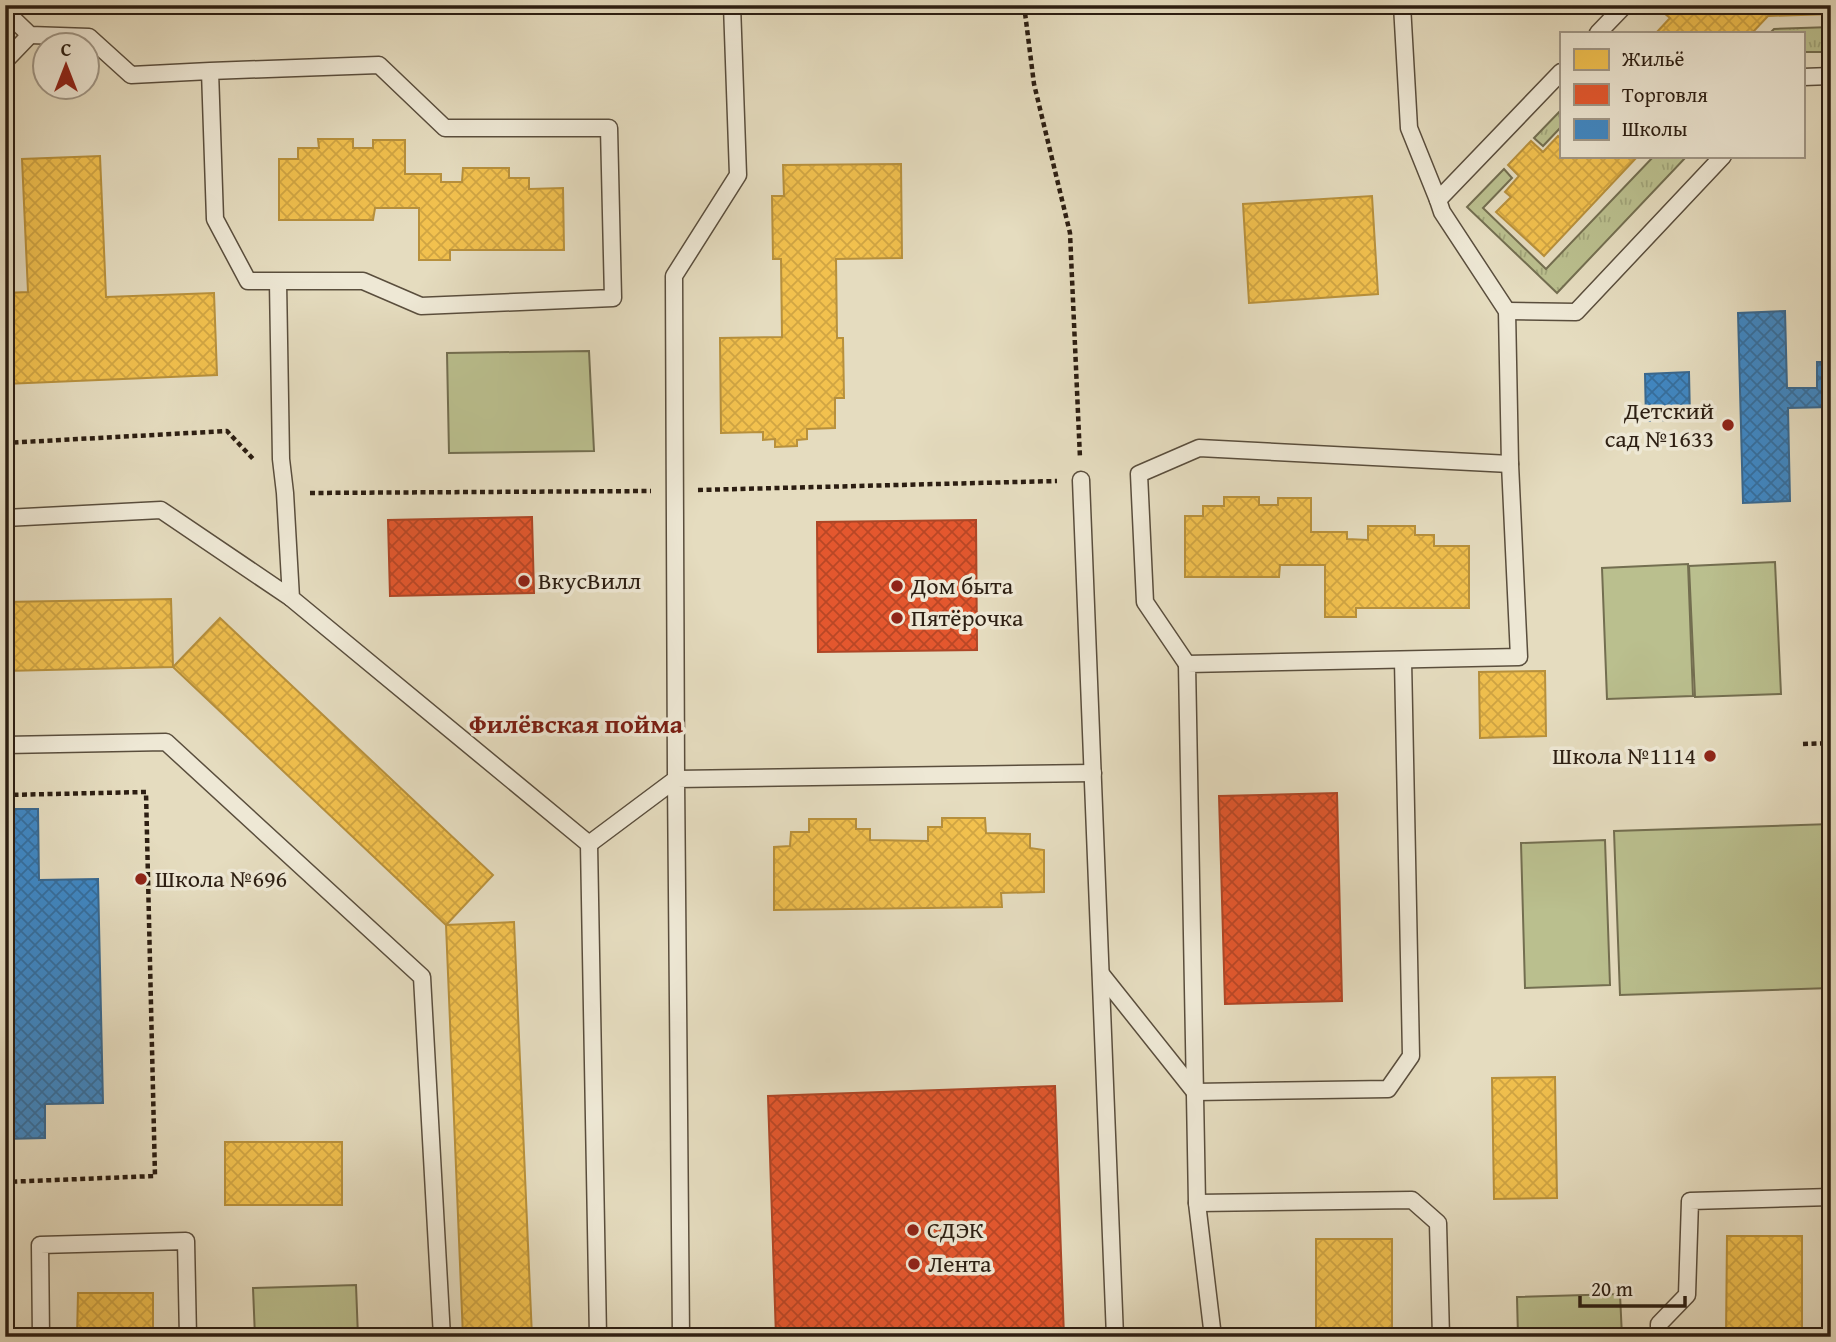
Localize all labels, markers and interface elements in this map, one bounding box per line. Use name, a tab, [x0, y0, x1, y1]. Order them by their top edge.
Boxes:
north arrow	[32, 32, 102, 102]
legend	[1560, 32, 1804, 158]
text: С	[61, 35, 72, 63]
text: Жильё	[1621, 43, 1685, 74]
text: Торговля	[1622, 79, 1708, 110]
text: Школы	[1622, 113, 1688, 144]
place label: Детский сад №1633	[1605, 393, 1714, 456]
marker: Детский сад №1633	[1720, 417, 1736, 433]
place label: ВкусВилл	[538, 563, 641, 598]
place label: Дом быта	[910, 568, 1014, 603]
marker: ВкусВилл	[516, 573, 532, 589]
marker: Дом быта	[889, 578, 905, 594]
place label: Пятёрочка	[911, 600, 1024, 635]
marker: Пятёрочка	[889, 610, 905, 626]
district label: Филёвская пойма	[469, 704, 684, 743]
place label: Школа №1114	[1552, 738, 1696, 773]
marker: Школа №1114	[1702, 748, 1718, 764]
place label: Школа №696	[155, 861, 287, 896]
marker: Школа №696	[133, 871, 149, 887]
place label: СДЭК	[927, 1212, 984, 1247]
marker: СДЭК	[905, 1222, 921, 1238]
place label: Лента	[928, 1246, 992, 1281]
marker: Лента	[906, 1256, 922, 1272]
scale bar	[1580, 1265, 1686, 1309]
text: 20 m	[1591, 1273, 1633, 1304]

